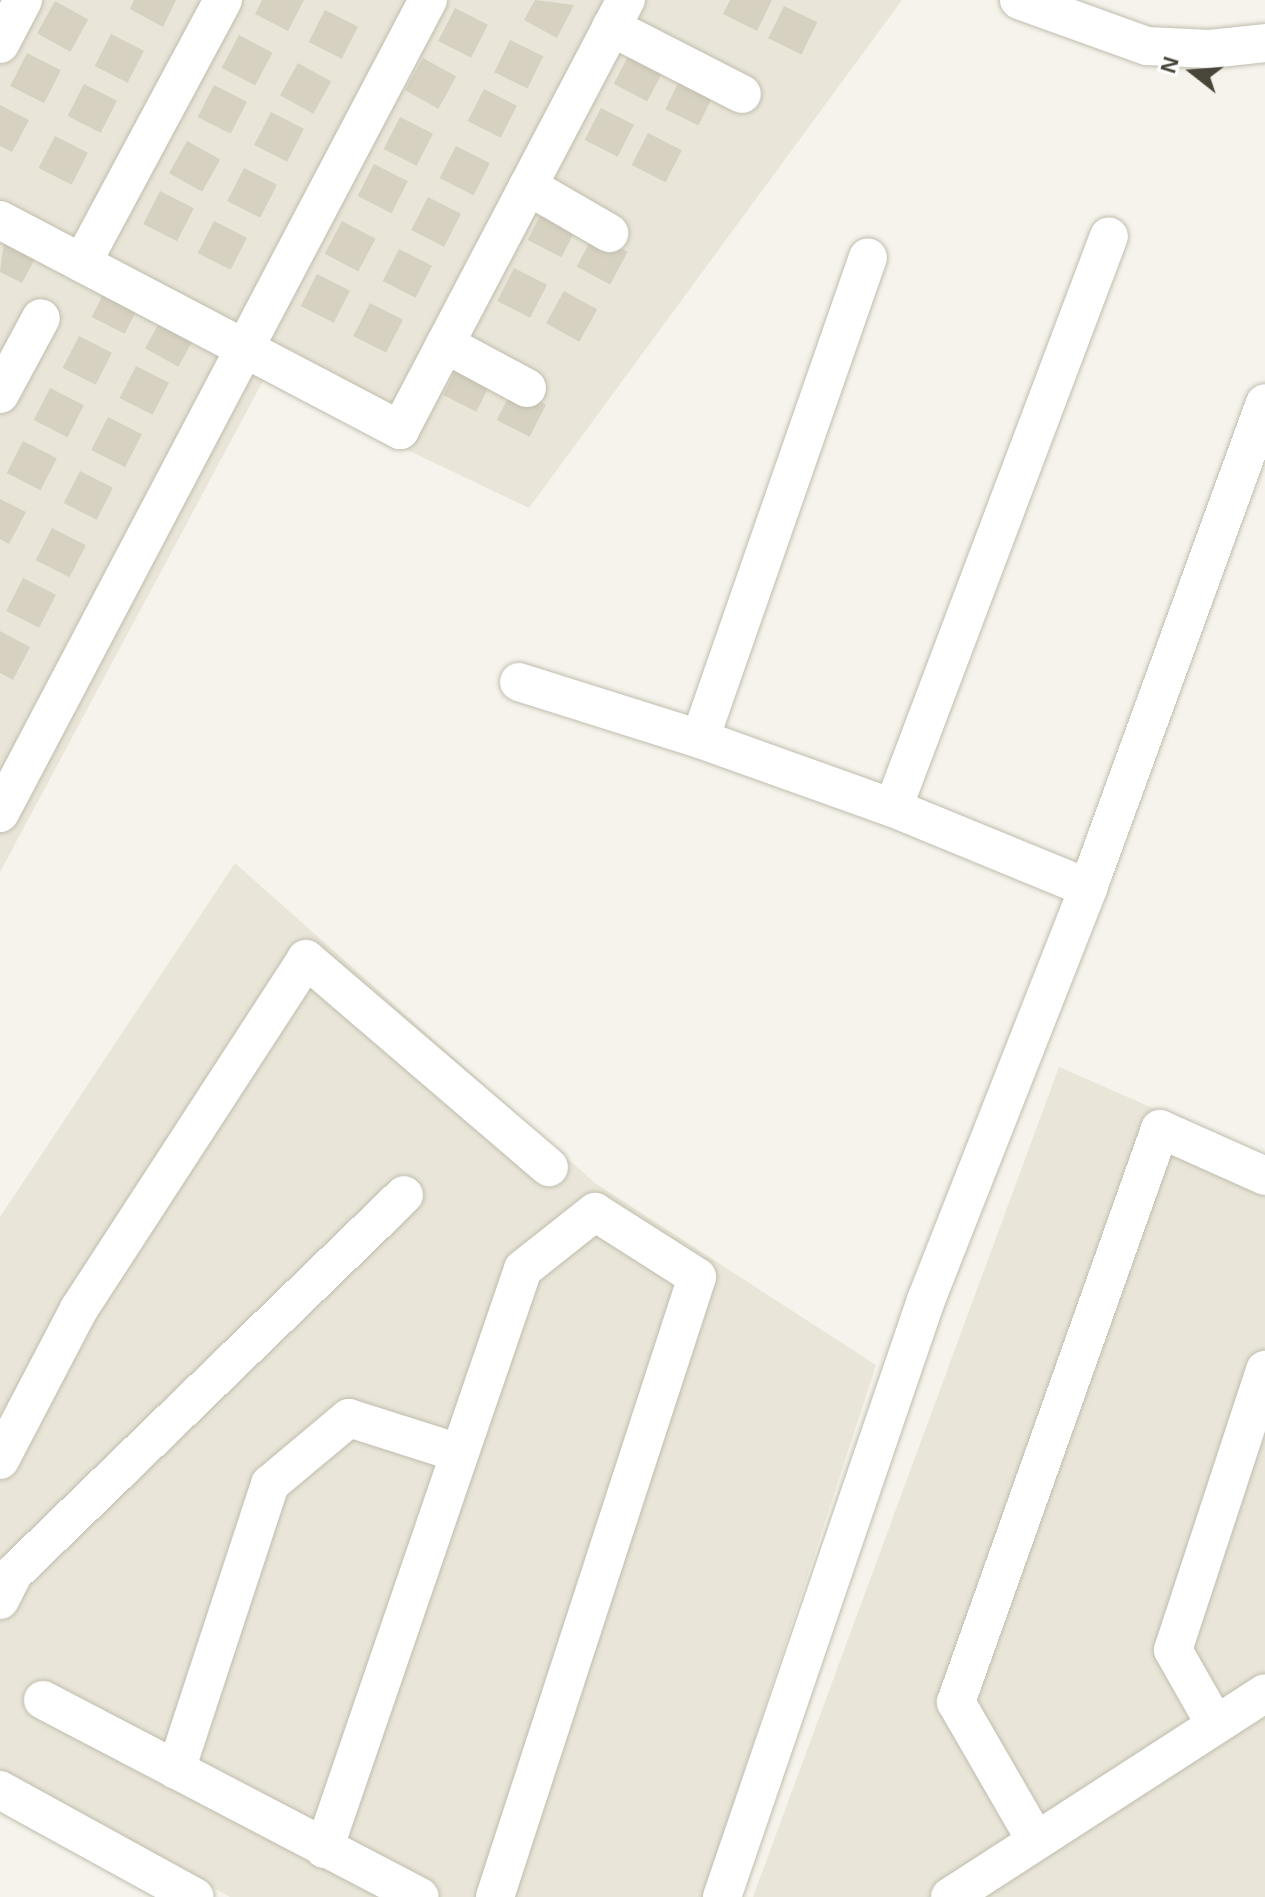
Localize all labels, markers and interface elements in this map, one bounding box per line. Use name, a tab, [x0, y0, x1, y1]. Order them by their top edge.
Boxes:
north arrow	[1153, 32, 1233, 112]
text: N	[1155, 54, 1184, 76]

